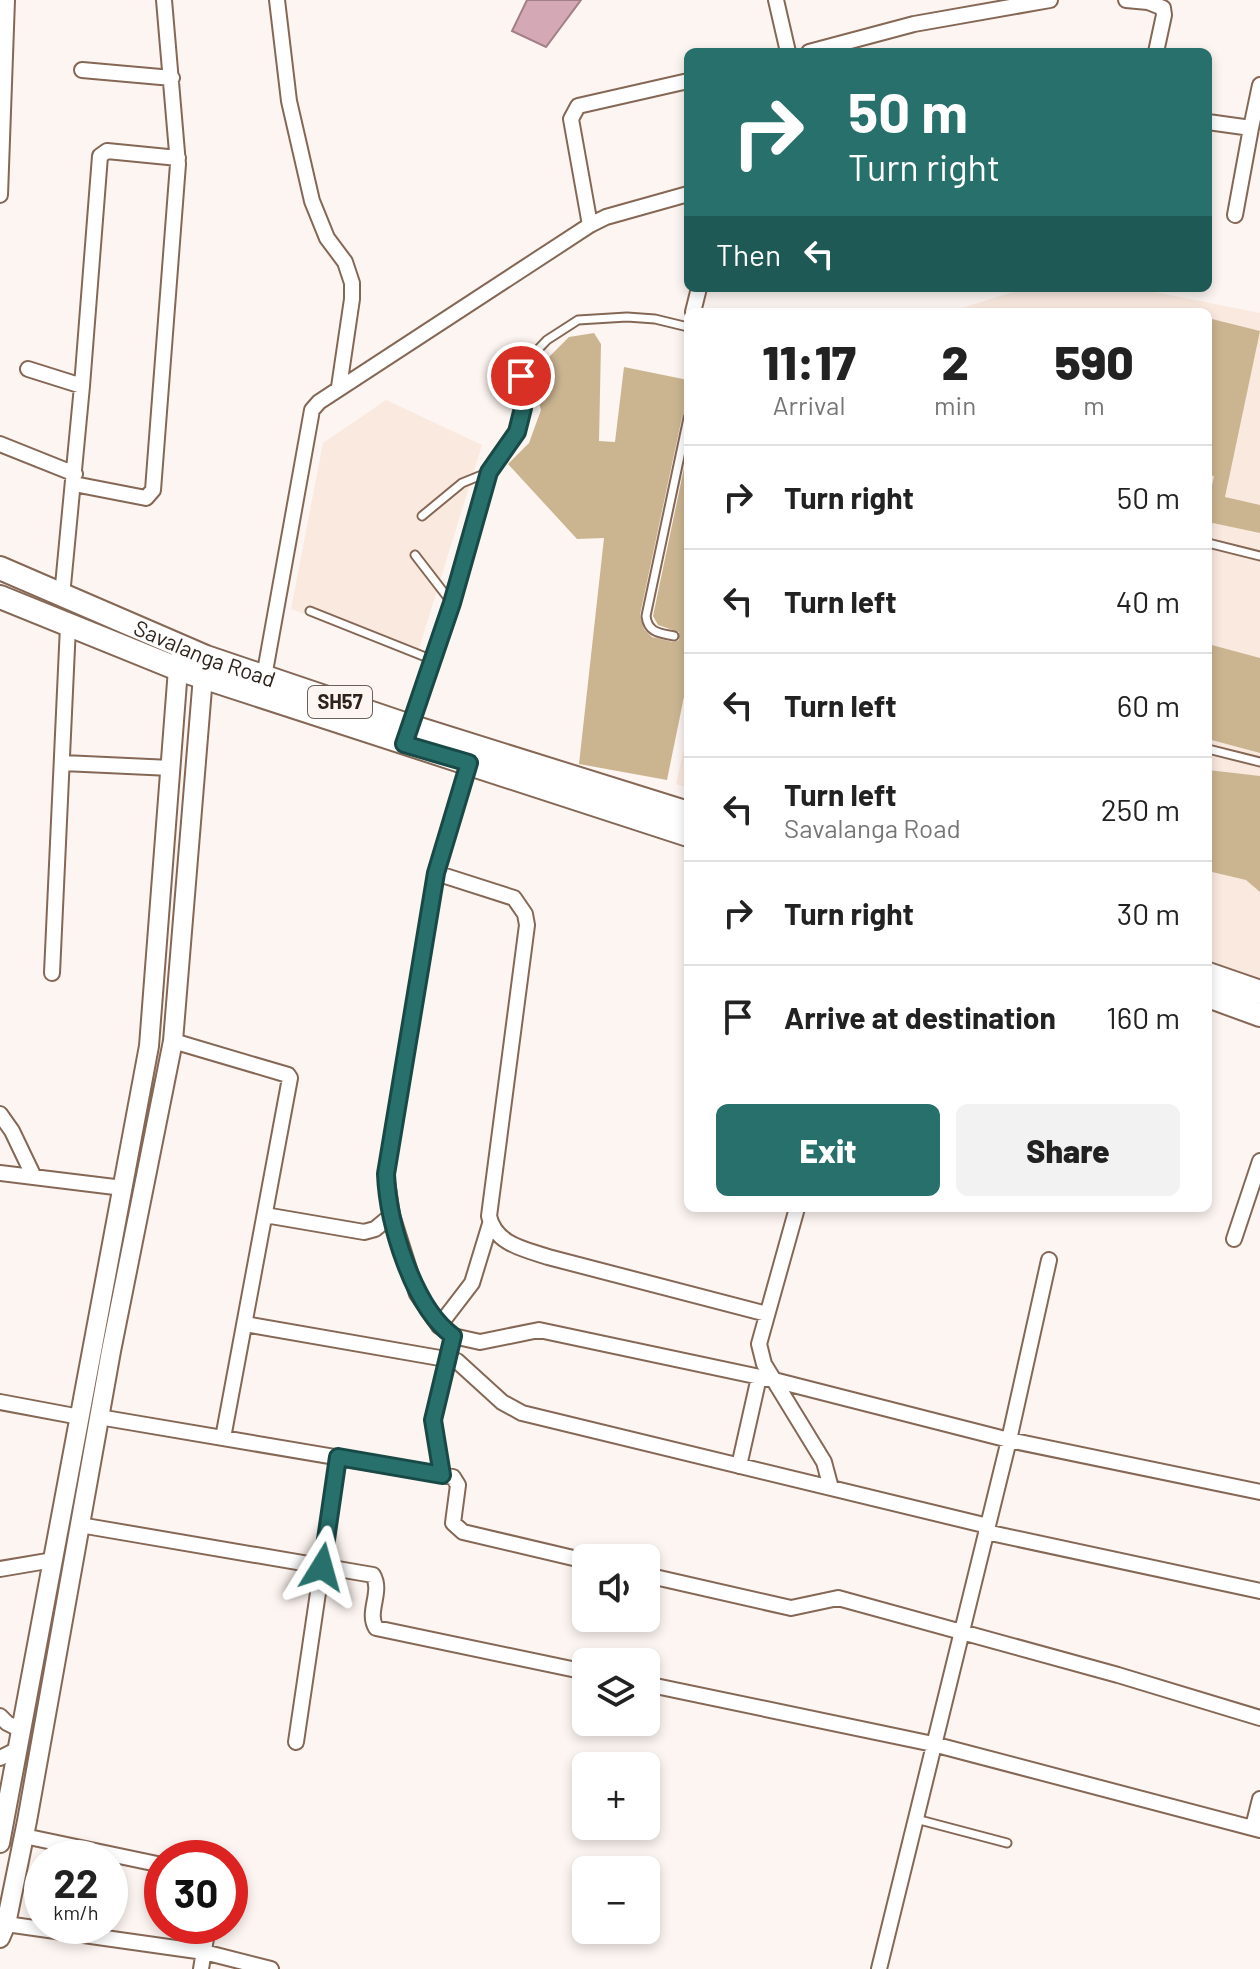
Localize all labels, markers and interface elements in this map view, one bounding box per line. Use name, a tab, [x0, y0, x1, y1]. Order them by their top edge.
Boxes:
text: 50 m	[848, 77, 968, 144]
icon: right	[716, 80, 820, 184]
text: Turn right	[848, 145, 1000, 188]
icon: left	[797, 232, 841, 276]
text: Then	[716, 236, 781, 272]
text: 11:17	[762, 332, 856, 390]
text: 2	[942, 332, 969, 390]
text: 590	[1054, 332, 1134, 390]
pin	[487, 342, 555, 410]
icon: arrive	[499, 354, 543, 398]
text: Arrival	[773, 389, 845, 420]
text: min	[934, 389, 976, 420]
text: m	[1083, 389, 1105, 420]
icon: right	[716, 475, 760, 519]
text: Turn right	[784, 479, 914, 515]
text: 50 m	[1117, 479, 1180, 515]
icon: left	[716, 579, 760, 623]
text: Turn left	[784, 583, 897, 619]
text: 40 m	[1116, 583, 1180, 619]
street label: Savalanga Road	[130, 614, 279, 692]
icon: left	[716, 683, 760, 727]
road number: SH57	[308, 686, 372, 718]
text: Turn left	[784, 687, 897, 723]
text: 60 m	[1117, 687, 1180, 723]
text: Turn left	[784, 776, 897, 812]
icon: left	[716, 787, 760, 831]
text: 250 m	[1101, 791, 1180, 827]
text: Savalanga Road	[784, 812, 961, 843]
icon: right	[716, 891, 760, 935]
text: Turn right	[784, 895, 914, 931]
text: 30 m	[1117, 895, 1180, 931]
icon: arrive	[716, 995, 760, 1039]
text: Arrive at destination	[784, 999, 1056, 1035]
text: 160 m	[1106, 999, 1180, 1035]
button: Exit	[716, 1104, 940, 1196]
button: Share	[956, 1104, 1180, 1196]
position arrow	[280, 1525, 364, 1609]
map controls	[572, 1544, 660, 1944]
button: sound	[572, 1544, 660, 1632]
button: layers	[572, 1648, 660, 1736]
button: +	[572, 1752, 660, 1840]
speed limit sign: 30	[144, 1840, 248, 1944]
button: −	[572, 1856, 660, 1944]
text: 22	[54, 1858, 98, 1906]
text: km/h	[53, 1900, 99, 1924]

